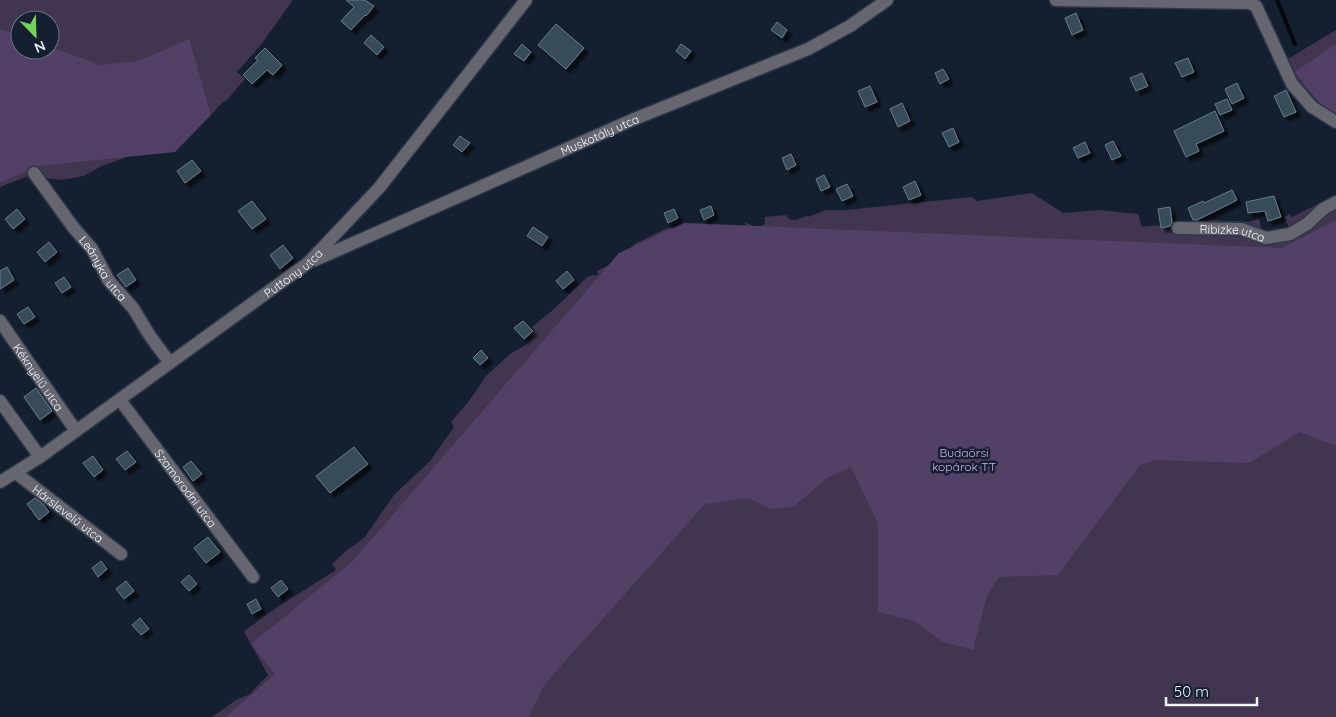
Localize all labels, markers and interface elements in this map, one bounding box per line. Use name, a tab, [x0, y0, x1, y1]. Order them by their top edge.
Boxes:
north arrow	[10, 10, 60, 60]
text: N	[32, 37, 48, 57]
street label: Muskotály utca	[558, 111, 641, 158]
street label: Ribizke utca	[1199, 221, 1267, 245]
street label: Leányka utca	[76, 232, 130, 304]
street label: Puttony utca	[260, 245, 325, 300]
street label: Kéknyelű utca	[10, 340, 67, 414]
park label: Budaörsi kopárok TT	[932, 445, 996, 474]
street label: Szamorodni utca	[152, 446, 220, 530]
street label: Hárslevelű utca	[30, 481, 107, 545]
scale bar	[1166, 674, 1257, 706]
text: 50 m	[1174, 682, 1209, 701]

